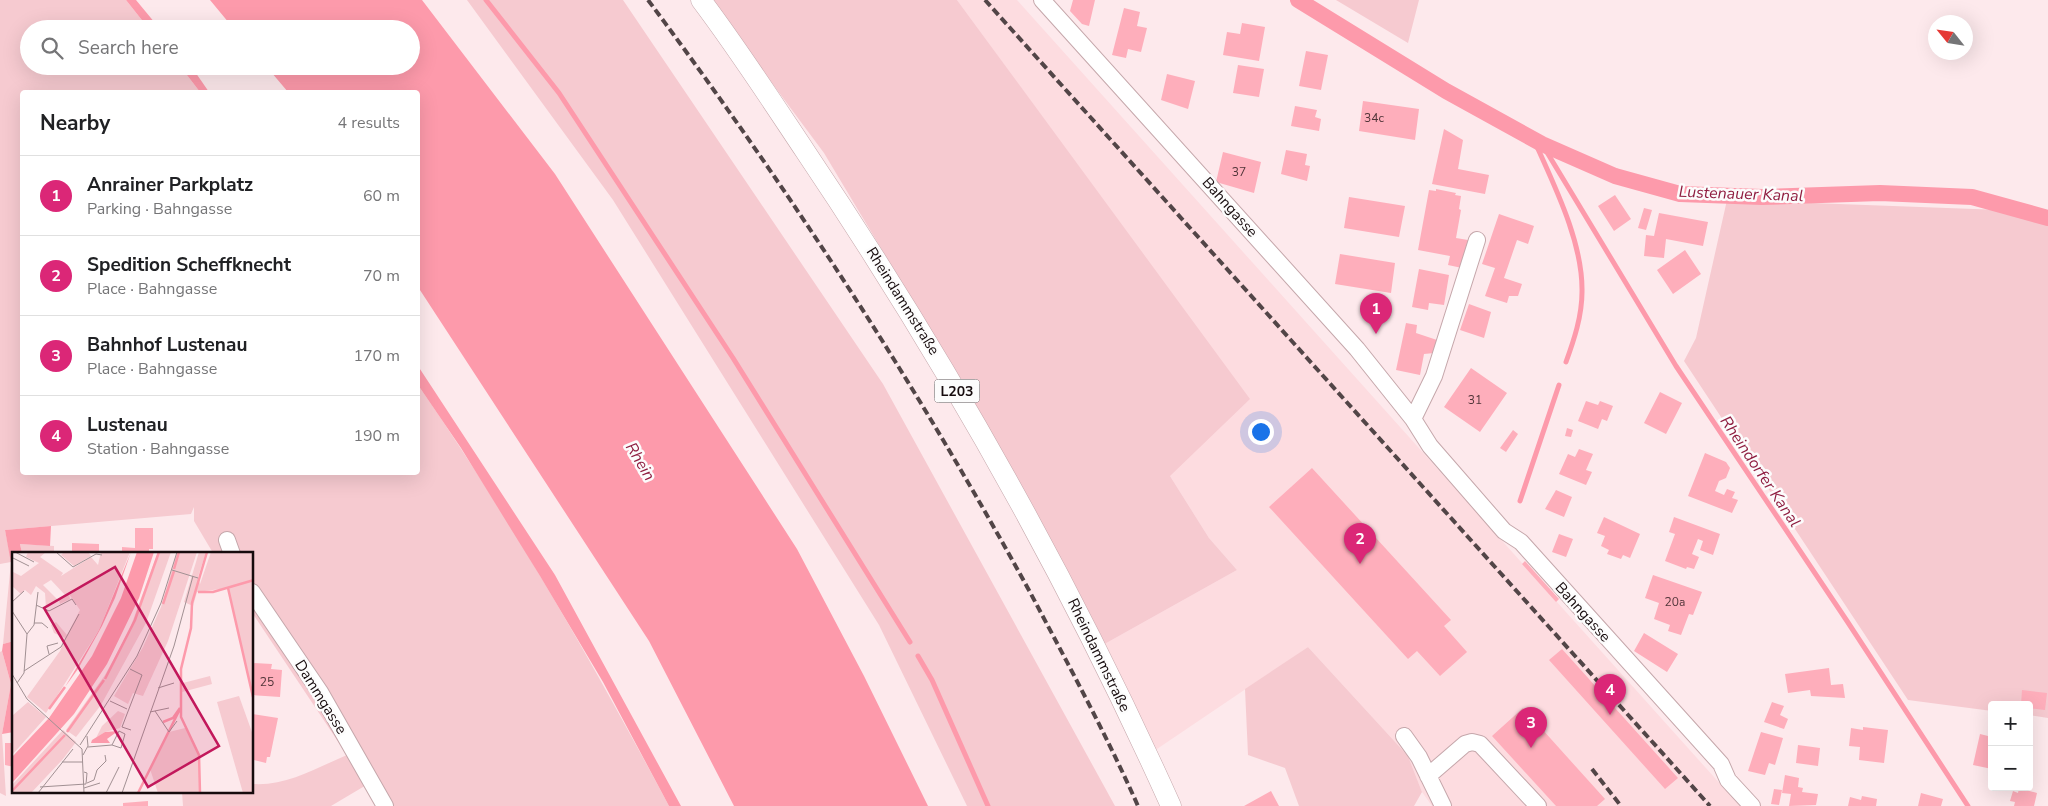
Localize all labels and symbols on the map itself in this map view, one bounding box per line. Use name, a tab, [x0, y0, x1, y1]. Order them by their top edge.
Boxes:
north arrow	[1928, 15, 1973, 60]
house number: 34c	[1364, 110, 1384, 126]
house number: 37	[1232, 164, 1246, 180]
street label: Bahngasse	[1198, 173, 1262, 241]
water label: Lustenauer Kanal	[1678, 181, 1804, 207]
street label: Rheindammstraße	[862, 243, 944, 359]
pin: 1	[1360, 293, 1392, 334]
road number: L203	[934, 380, 980, 402]
house number: 31	[1468, 392, 1482, 408]
water label: Rheindorfer Kanal	[1715, 412, 1806, 532]
your location	[1248, 419, 1274, 445]
water label: Rhein	[620, 438, 660, 485]
pin: 2	[1344, 523, 1376, 564]
inset map	[12, 552, 254, 794]
street label: Bahngasse	[1551, 578, 1615, 646]
house number: 20a	[1665, 594, 1685, 610]
street label: Rheindammstraße	[1063, 595, 1135, 715]
street label: Dammgasse	[290, 656, 352, 738]
house number: 25	[260, 674, 274, 690]
pin: 4	[1594, 674, 1626, 715]
pin: 3	[1515, 707, 1547, 748]

